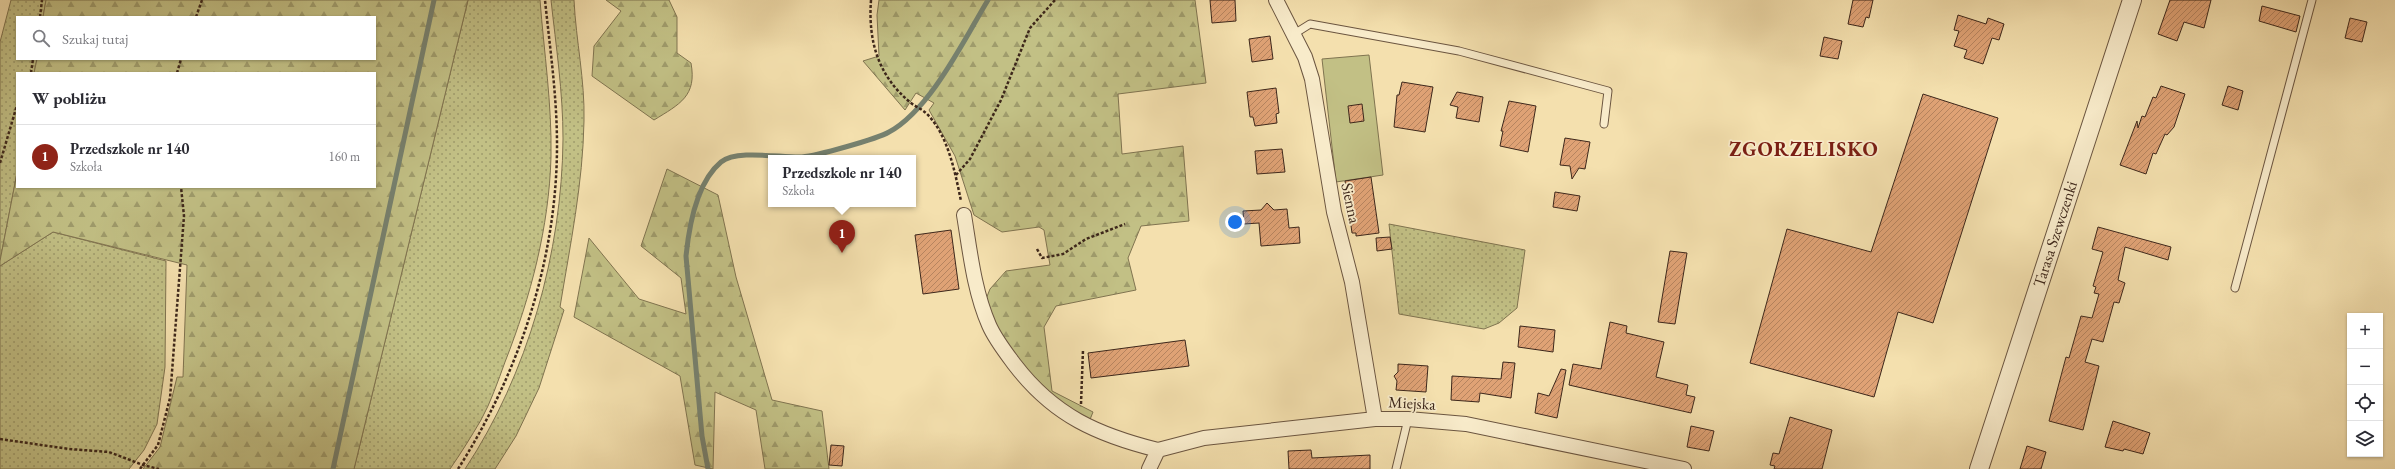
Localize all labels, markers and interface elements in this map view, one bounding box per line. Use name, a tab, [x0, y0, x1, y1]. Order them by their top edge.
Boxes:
search box	[16, 16, 376, 60]
icon: search	[30, 27, 52, 49]
text: Szukaj tutaj	[62, 29, 128, 48]
text: W pobliżu	[32, 87, 106, 109]
district label: ZGORZELISKO	[1729, 136, 1879, 162]
text: Przedszkole nr 140	[70, 139, 189, 158]
text: 1	[42, 148, 48, 165]
text: 160 m	[329, 148, 360, 165]
popup	[768, 155, 916, 207]
text: Szkoła	[70, 158, 102, 175]
text: Przedszkole nr 140	[782, 163, 902, 182]
street label: Tarasa Szewczenki	[2028, 178, 2082, 290]
street label: Sienna	[1336, 181, 1366, 226]
text: Szkoła	[782, 182, 814, 199]
your location	[1225, 212, 1245, 232]
pin: 1	[829, 220, 855, 253]
map controls	[2347, 313, 2383, 457]
button: +	[2347, 313, 2383, 349]
button: −	[2347, 349, 2383, 385]
button: locate	[2347, 385, 2383, 421]
street label: Miejska	[1388, 391, 1437, 415]
button: layers	[2347, 421, 2383, 457]

